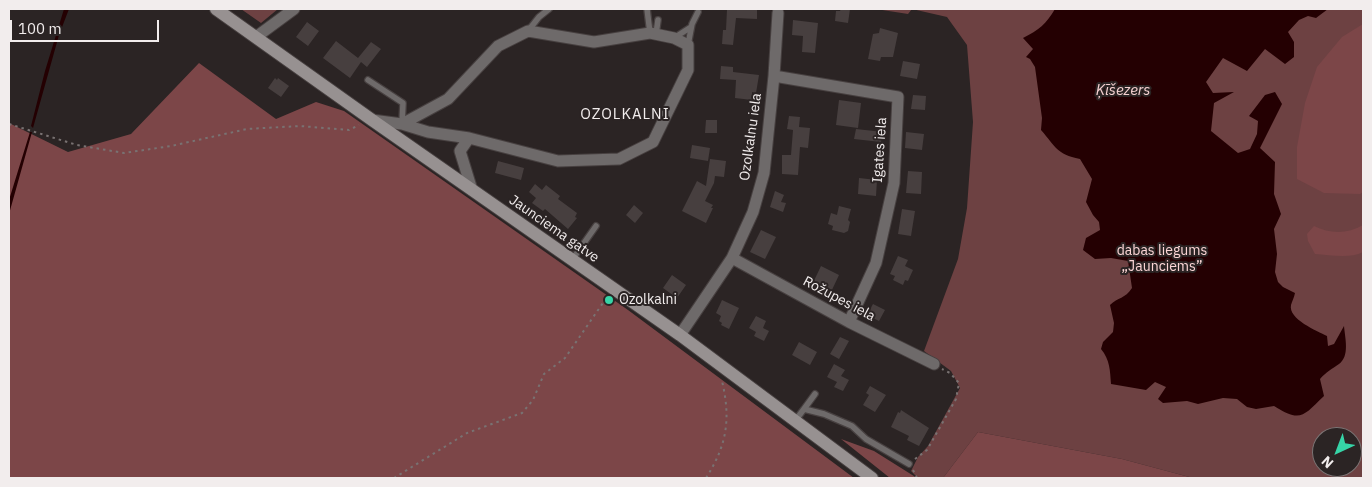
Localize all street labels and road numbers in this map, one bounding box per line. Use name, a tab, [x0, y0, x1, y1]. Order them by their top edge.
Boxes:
street label: Ozolkalnu iela	[737, 92, 765, 182]
street label: Igates iela	[869, 117, 891, 183]
street label: Jaunciema gatve	[506, 192, 602, 266]
street label: Rožupes iela	[800, 273, 878, 325]

